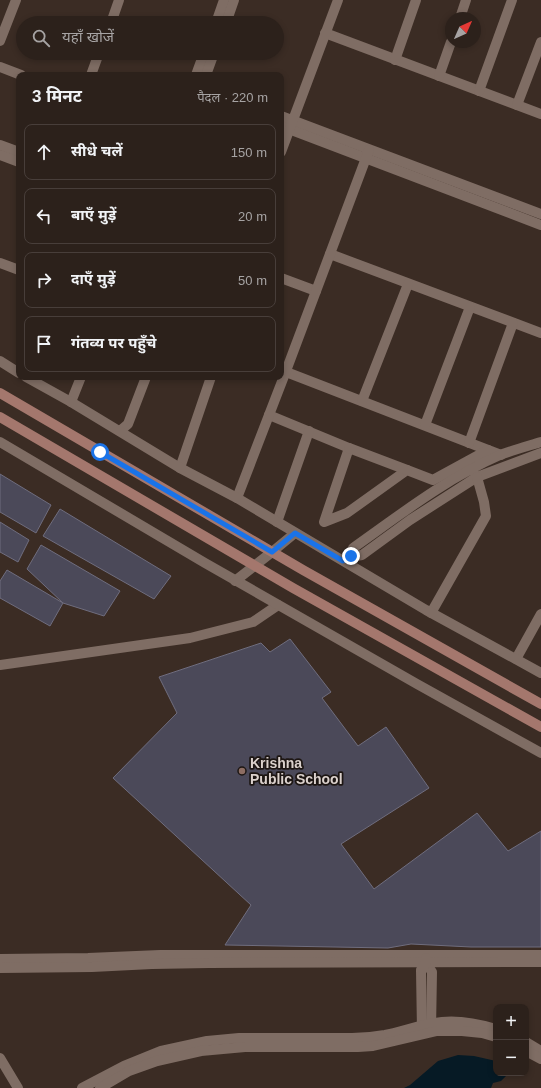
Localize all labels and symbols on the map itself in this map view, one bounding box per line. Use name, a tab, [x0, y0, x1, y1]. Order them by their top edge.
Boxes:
north arrow	[445, 12, 481, 48]
route start	[91, 443, 109, 461]
route end	[342, 547, 360, 565]
place label: Krishna Public School	[250, 755, 343, 787]
marker: Krishna Public School	[237, 766, 247, 776]

